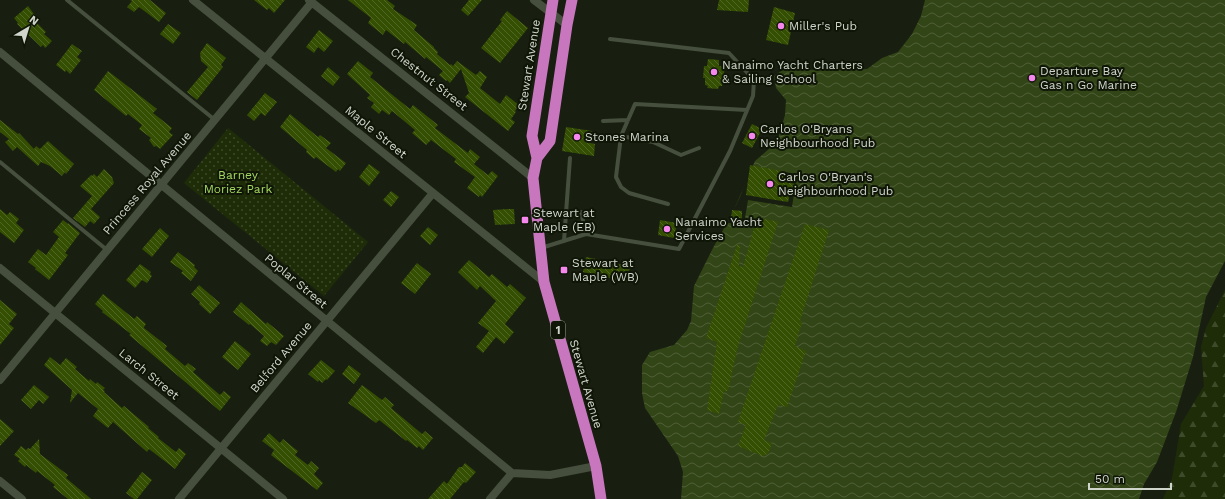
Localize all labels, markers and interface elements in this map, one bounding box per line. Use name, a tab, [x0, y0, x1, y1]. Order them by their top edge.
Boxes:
north arrow	[8, 8, 48, 48]
text: N	[27, 13, 41, 28]
street label: Stewart Avenue	[515, 18, 543, 111]
place label: Miller's Pub	[789, 19, 857, 33]
marker: Miller's Pub	[776, 21, 786, 31]
street label: Chestnut Street	[388, 45, 470, 113]
place label: Nanaimo Yacht Charters & Sailing School	[722, 58, 863, 86]
place label: Departure Bay Gas n Go Marine	[1040, 64, 1137, 92]
marker: Nanaimo Yacht Charters & Sailing School	[709, 67, 719, 77]
marker: Departure Bay Gas n Go Marine	[1027, 73, 1037, 83]
street label: Maple Street	[342, 103, 410, 161]
place label: Carlos O'Bryans Neighbourhood Pub	[760, 122, 875, 150]
street label: Princess Royal Avenue	[100, 129, 194, 237]
place label: Stones Marina	[585, 130, 669, 144]
marker: Carlos O'Bryans Neighbourhood Pub	[747, 131, 757, 141]
marker: Stones Marina	[572, 132, 582, 142]
park label: Barney Moriez Park	[204, 168, 273, 196]
place label: Carlos O'Bryan's Neighbourhood Pub	[778, 170, 893, 198]
marker: Carlos O'Bryan's Neighbourhood Pub	[765, 179, 775, 189]
place label: Stewart at Maple (EB)	[533, 206, 596, 234]
marker: Stewart at Maple (EB)	[520, 215, 530, 225]
place label: Nanaimo Yacht Services	[675, 215, 762, 243]
marker: Nanaimo Yacht Services	[662, 224, 672, 234]
street label: Poplar Street	[262, 251, 330, 311]
place label: Stewart at Maple (WB)	[572, 256, 639, 284]
marker: Stewart at Maple (WB)	[559, 265, 569, 275]
street label: Belford Avenue	[247, 319, 315, 395]
road number: 1	[551, 321, 565, 339]
street label: Stewart Avenue	[567, 338, 605, 430]
street label: Larch Street	[116, 346, 182, 402]
scale bar	[1089, 465, 1171, 491]
text: 50 m	[1095, 472, 1125, 486]

